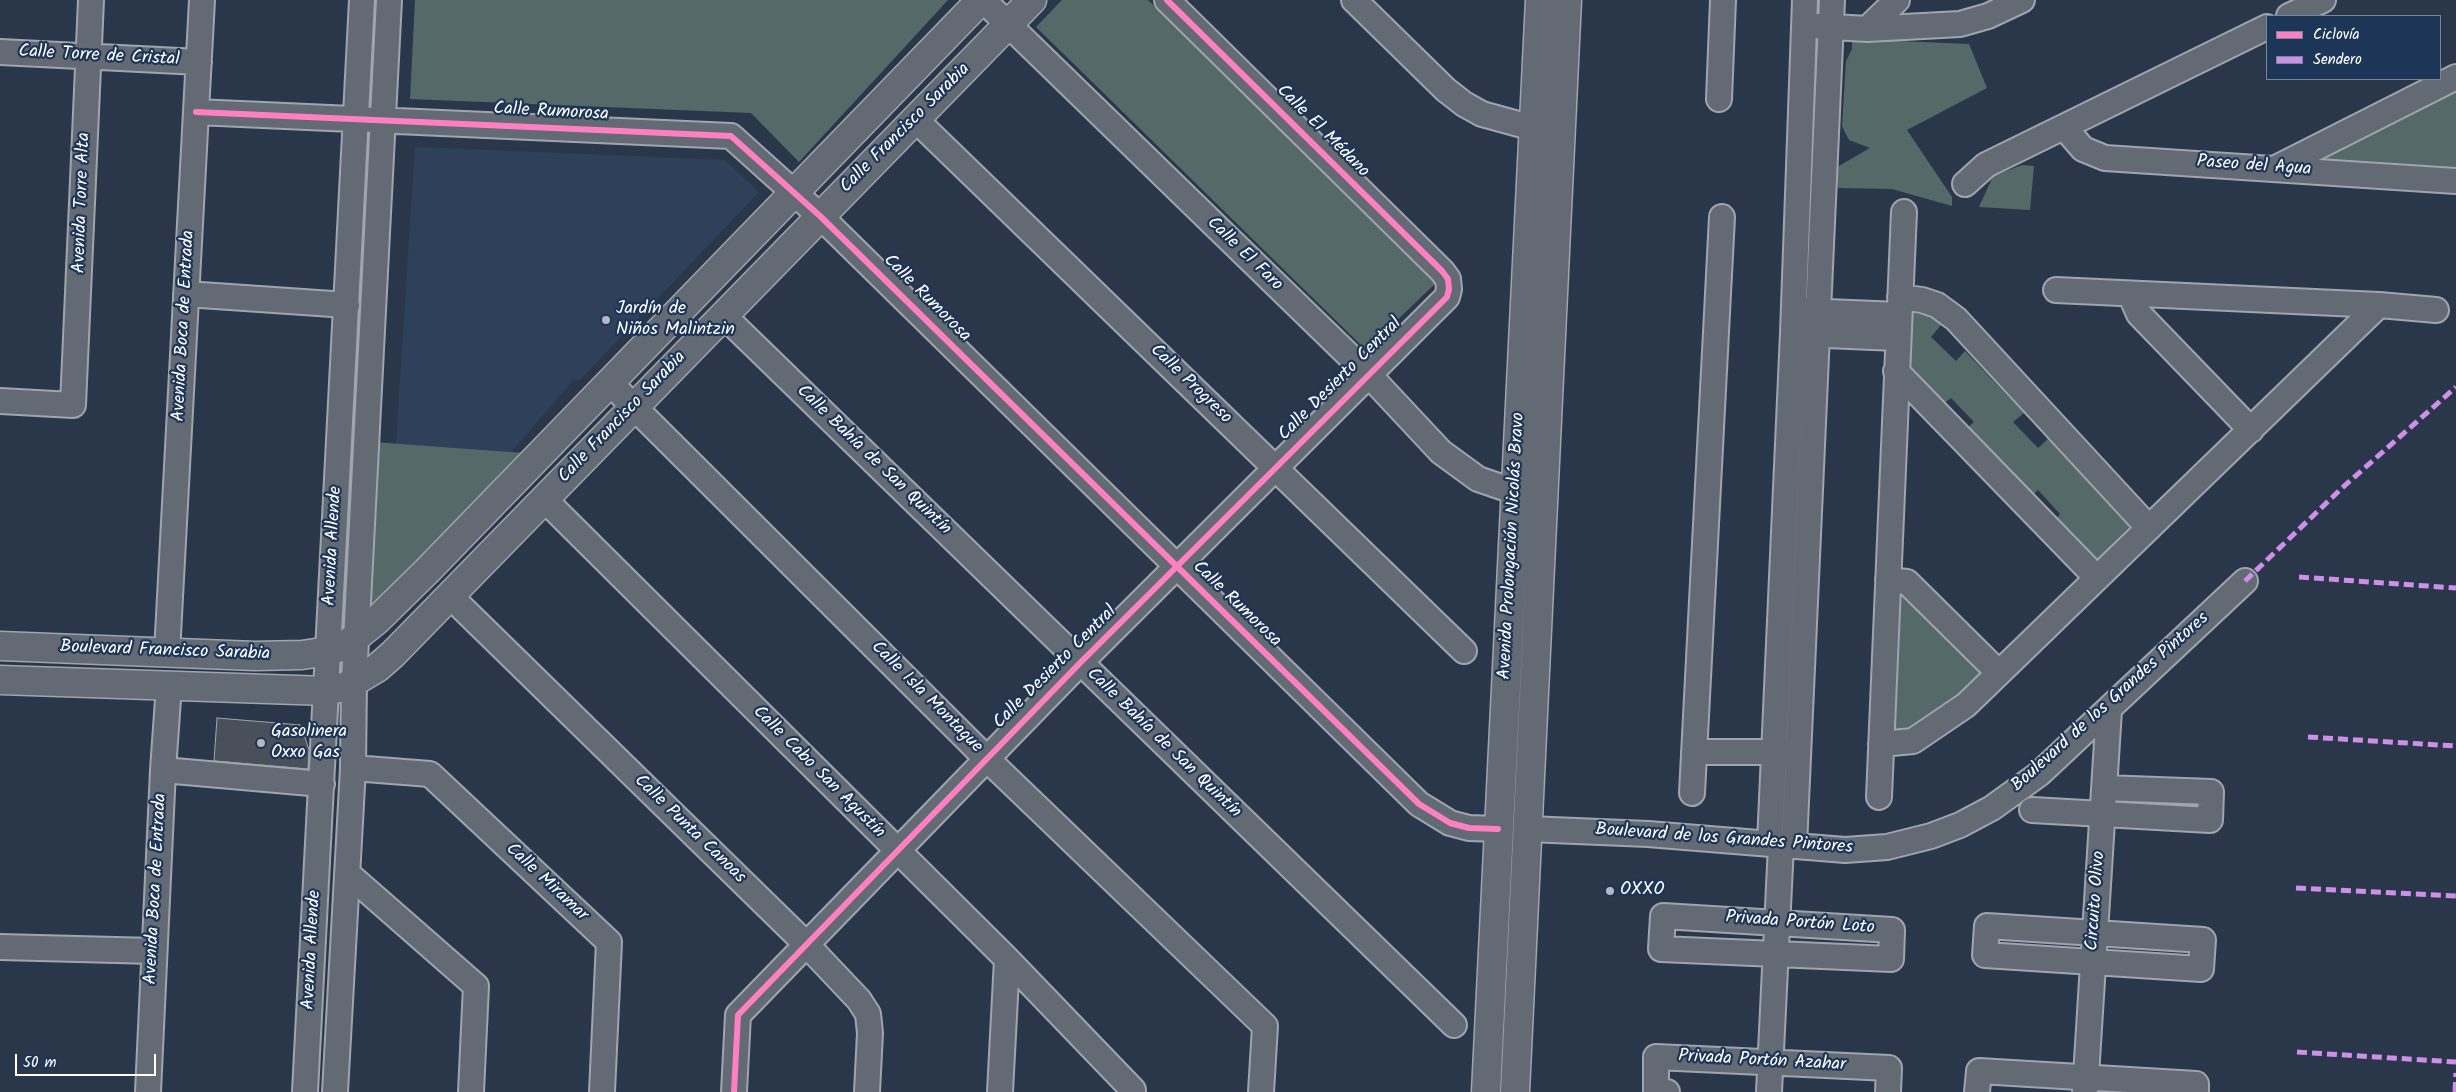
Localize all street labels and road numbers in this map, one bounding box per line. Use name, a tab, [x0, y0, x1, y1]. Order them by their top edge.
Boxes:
street label: Calle Torre de Cristal	[18, 42, 180, 72]
street label: Calle Francisco Sarabia	[837, 60, 975, 198]
street label: Calle El Médano	[1271, 81, 1373, 183]
street label: Calle Rumorosa	[493, 99, 609, 127]
street label: Avenida Torre Alta	[70, 132, 96, 274]
street label: Paseo del Agua	[2196, 152, 2312, 182]
street label: Calle El Faro	[1201, 213, 1287, 297]
street label: Avenida Boca de Entrada	[169, 230, 201, 422]
street label: Calle Rumorosa	[878, 251, 974, 347]
street label: Calle Desierto Central	[1275, 314, 1407, 446]
street label: Calle Progreso	[1144, 341, 1236, 429]
street label: Calle Francisco Sarabia	[555, 348, 691, 488]
street label: Calle Bahía de San Quintín	[791, 381, 955, 541]
street label: Avenida Prolongación Nicolás Bravo	[1495, 412, 1531, 680]
street label: Avenida Allende	[320, 486, 348, 606]
street label: Calle Rumorosa	[1187, 557, 1285, 653]
street label: Calle Desierto Central	[990, 602, 1122, 734]
street label: Boulevard de los Grandes Pintores	[2008, 609, 2214, 797]
street label: Boulevard Francisco Sarabia	[60, 638, 270, 666]
street label: Calle Isla Montague	[866, 638, 986, 758]
street label: Calle Bahía de San Quintín	[1081, 664, 1245, 824]
street label: Calle Cabo San Agustín	[747, 702, 889, 844]
street label: Calle Punta Canoas	[629, 771, 749, 889]
street label: Avenida Boca de Entrada	[141, 793, 173, 985]
street label: Boulevard de los Grandes Pintores	[1594, 820, 1854, 860]
street label: Calle Miramar	[500, 839, 592, 927]
street label: Circuito Olivo	[2083, 850, 2111, 952]
street label: Avenida Allende	[299, 890, 327, 1010]
street label: Privada Portón Loto	[1725, 908, 1875, 940]
street label: Privada Portón Azahar	[1678, 1047, 1846, 1077]

